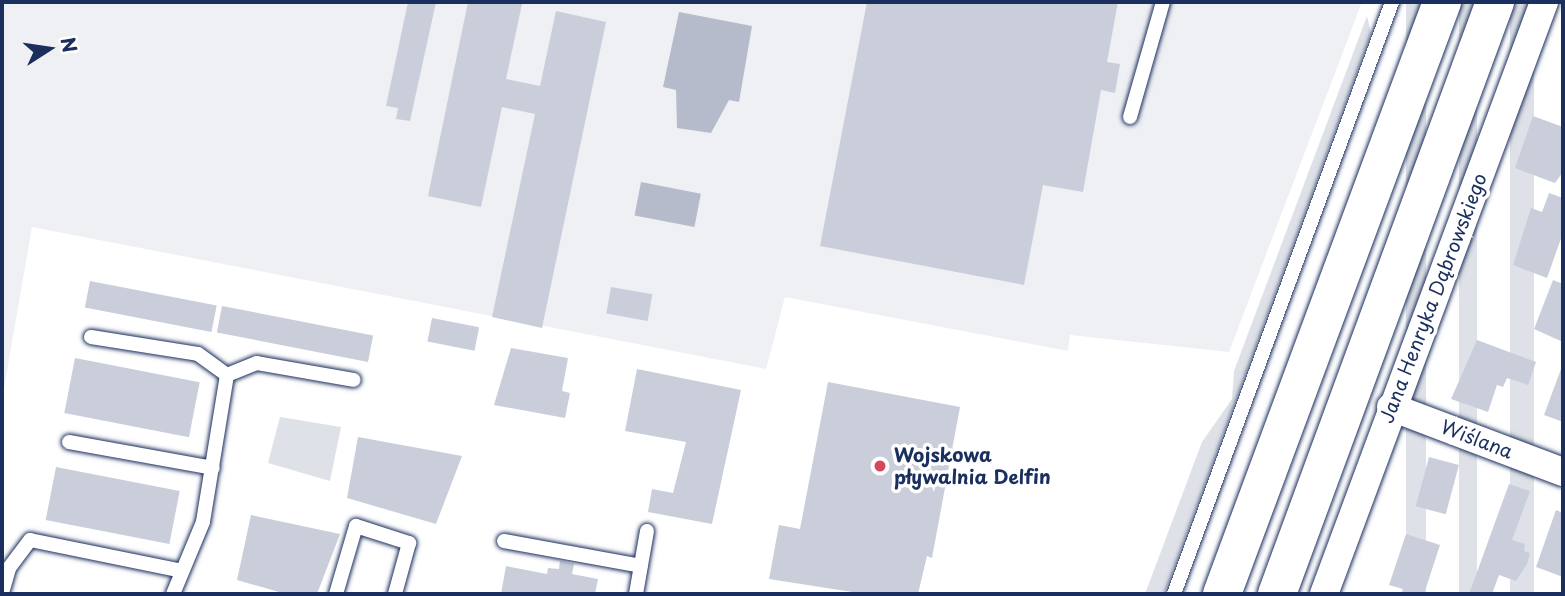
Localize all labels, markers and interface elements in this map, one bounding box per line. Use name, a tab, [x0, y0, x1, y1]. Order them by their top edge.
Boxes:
north arrow	[14, 14, 84, 84]
text: N	[54, 34, 85, 55]
street label: Jana Henryka Dąbrowskiego	[1375, 169, 1491, 427]
street label: Wiślana	[1438, 415, 1516, 463]
place label: Wojskowa pływalnia Delfin	[894, 444, 1051, 488]
marker: Wojskowa pływalnia Delfin	[872, 458, 888, 474]

